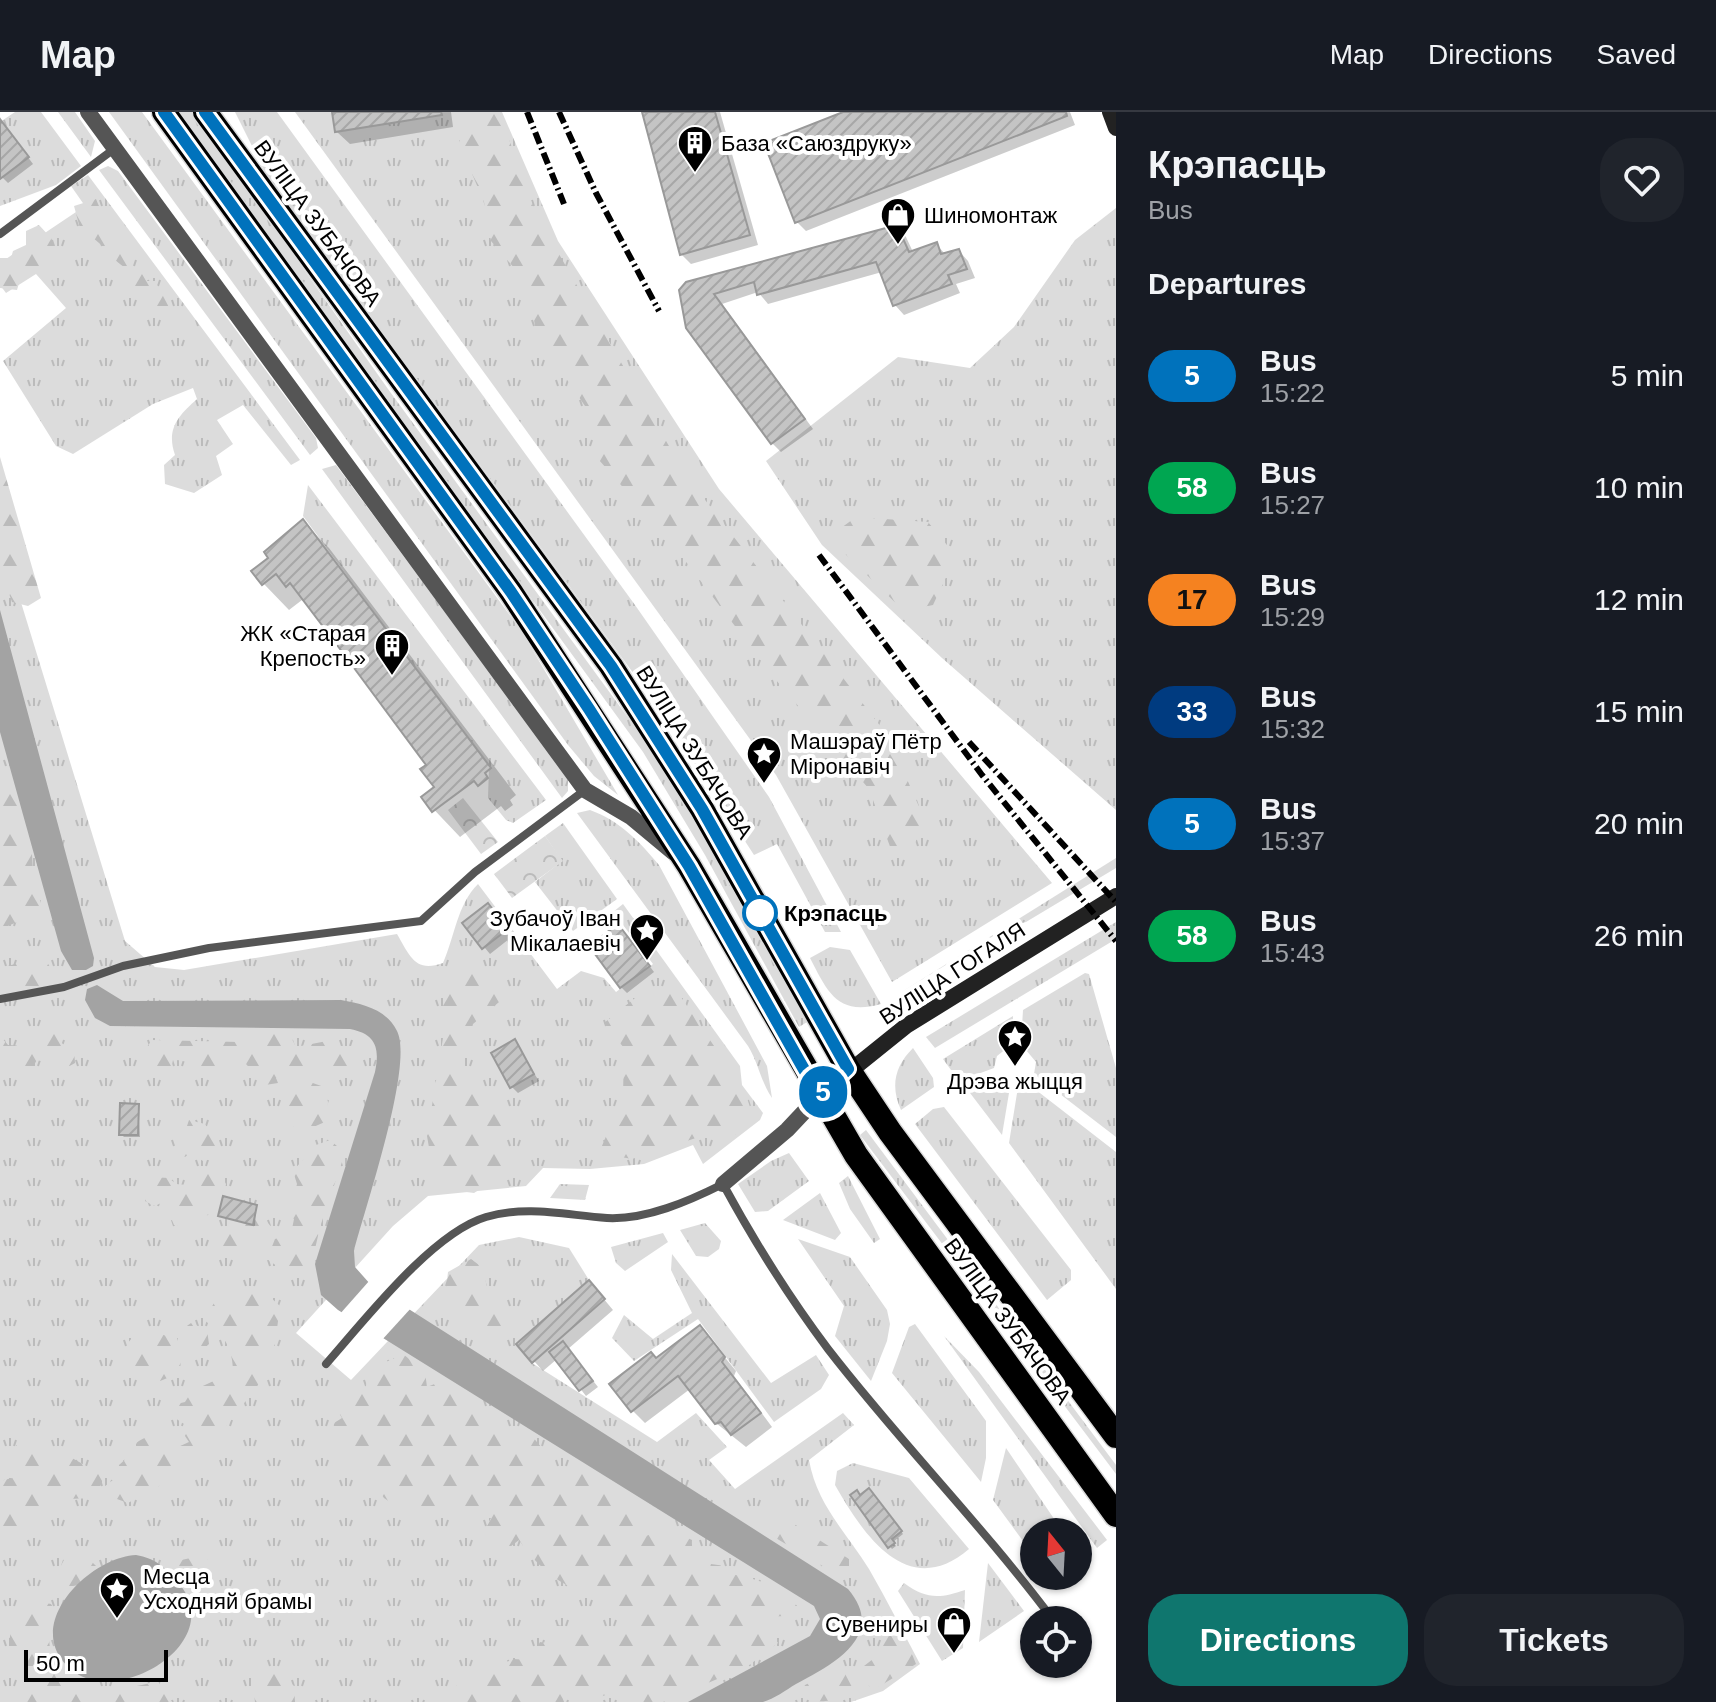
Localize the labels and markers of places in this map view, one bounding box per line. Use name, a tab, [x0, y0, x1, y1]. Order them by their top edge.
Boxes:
building icon: База «Саюздруку»	[676, 124, 714, 174]
place label: База «Саюздруку»	[721, 131, 912, 156]
shop icon: Шиномонтаж	[879, 196, 917, 246]
place label: Шиномонтаж	[924, 203, 1057, 228]
place label: ЖК «Старая Крепость»	[240, 621, 366, 671]
building icon: ЖК «Старая Крепость»	[373, 627, 411, 677]
place label: Машэраў Пётр Міронавіч	[790, 729, 942, 779]
place icon: Машэраў Пётр Міронавіч	[745, 735, 783, 785]
marker: Крэпасць	[743, 896, 777, 930]
place label: Крэпасць	[784, 901, 888, 926]
place label: Зубачоў Іван Мікалаевіч	[490, 906, 621, 956]
place icon: Зубачоў Іван Мікалаевіч	[628, 912, 666, 962]
place icon: Дрэва жыцця	[996, 1018, 1034, 1068]
place label: Дрэва жыцця	[947, 1069, 1083, 1094]
place label: Месца Усходняй брамы	[143, 1564, 312, 1614]
place icon: Месца Усходняй брамы	[98, 1570, 136, 1620]
shop icon: Сувениры	[935, 1605, 973, 1655]
place label: Сувениры	[825, 1612, 928, 1637]

